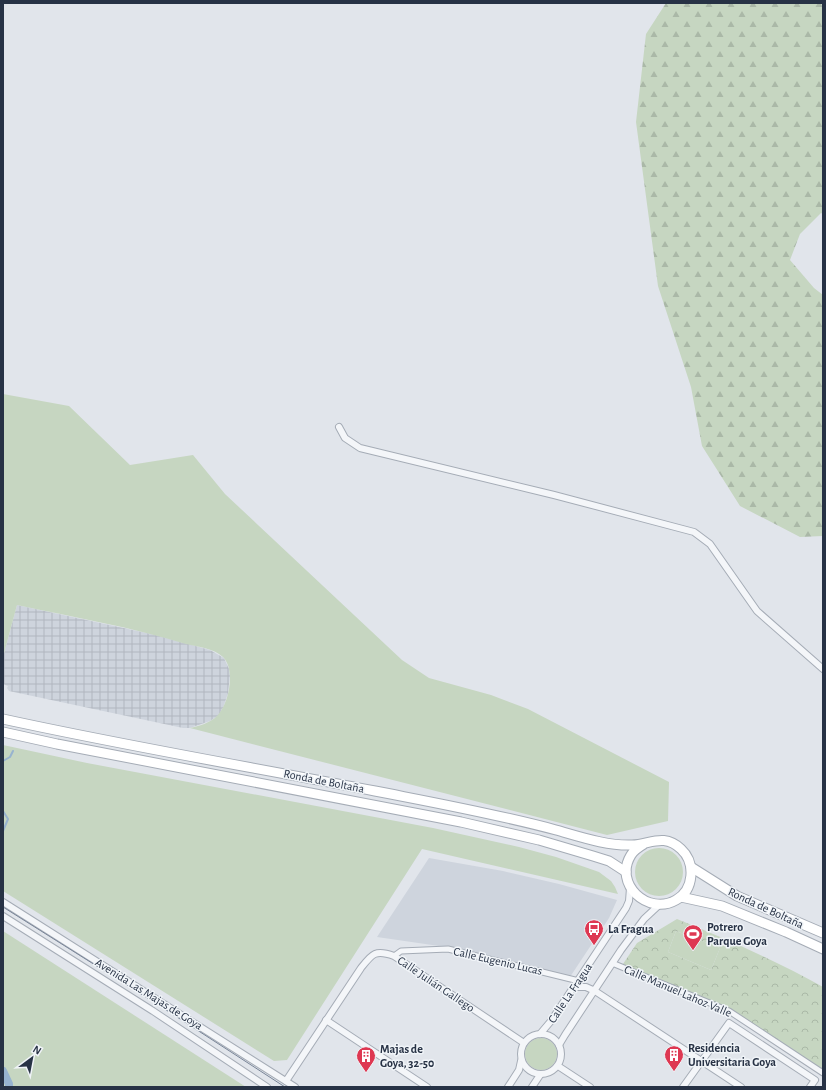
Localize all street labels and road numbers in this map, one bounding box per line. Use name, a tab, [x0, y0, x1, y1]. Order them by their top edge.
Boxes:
street label: Ronda de Boltaña	[283, 767, 366, 795]
street label: Ronda de Boltaña	[726, 885, 806, 931]
street label: Calle Eugenio Lucas	[452, 945, 544, 977]
street label: Calle Julián Gallego	[395, 954, 477, 1014]
street label: Avenida Las Majas de Goya	[93, 956, 205, 1033]
street label: Calle La Fragua	[546, 961, 595, 1025]
street label: Calle Manuel Lahoz Valle	[623, 963, 733, 1019]

